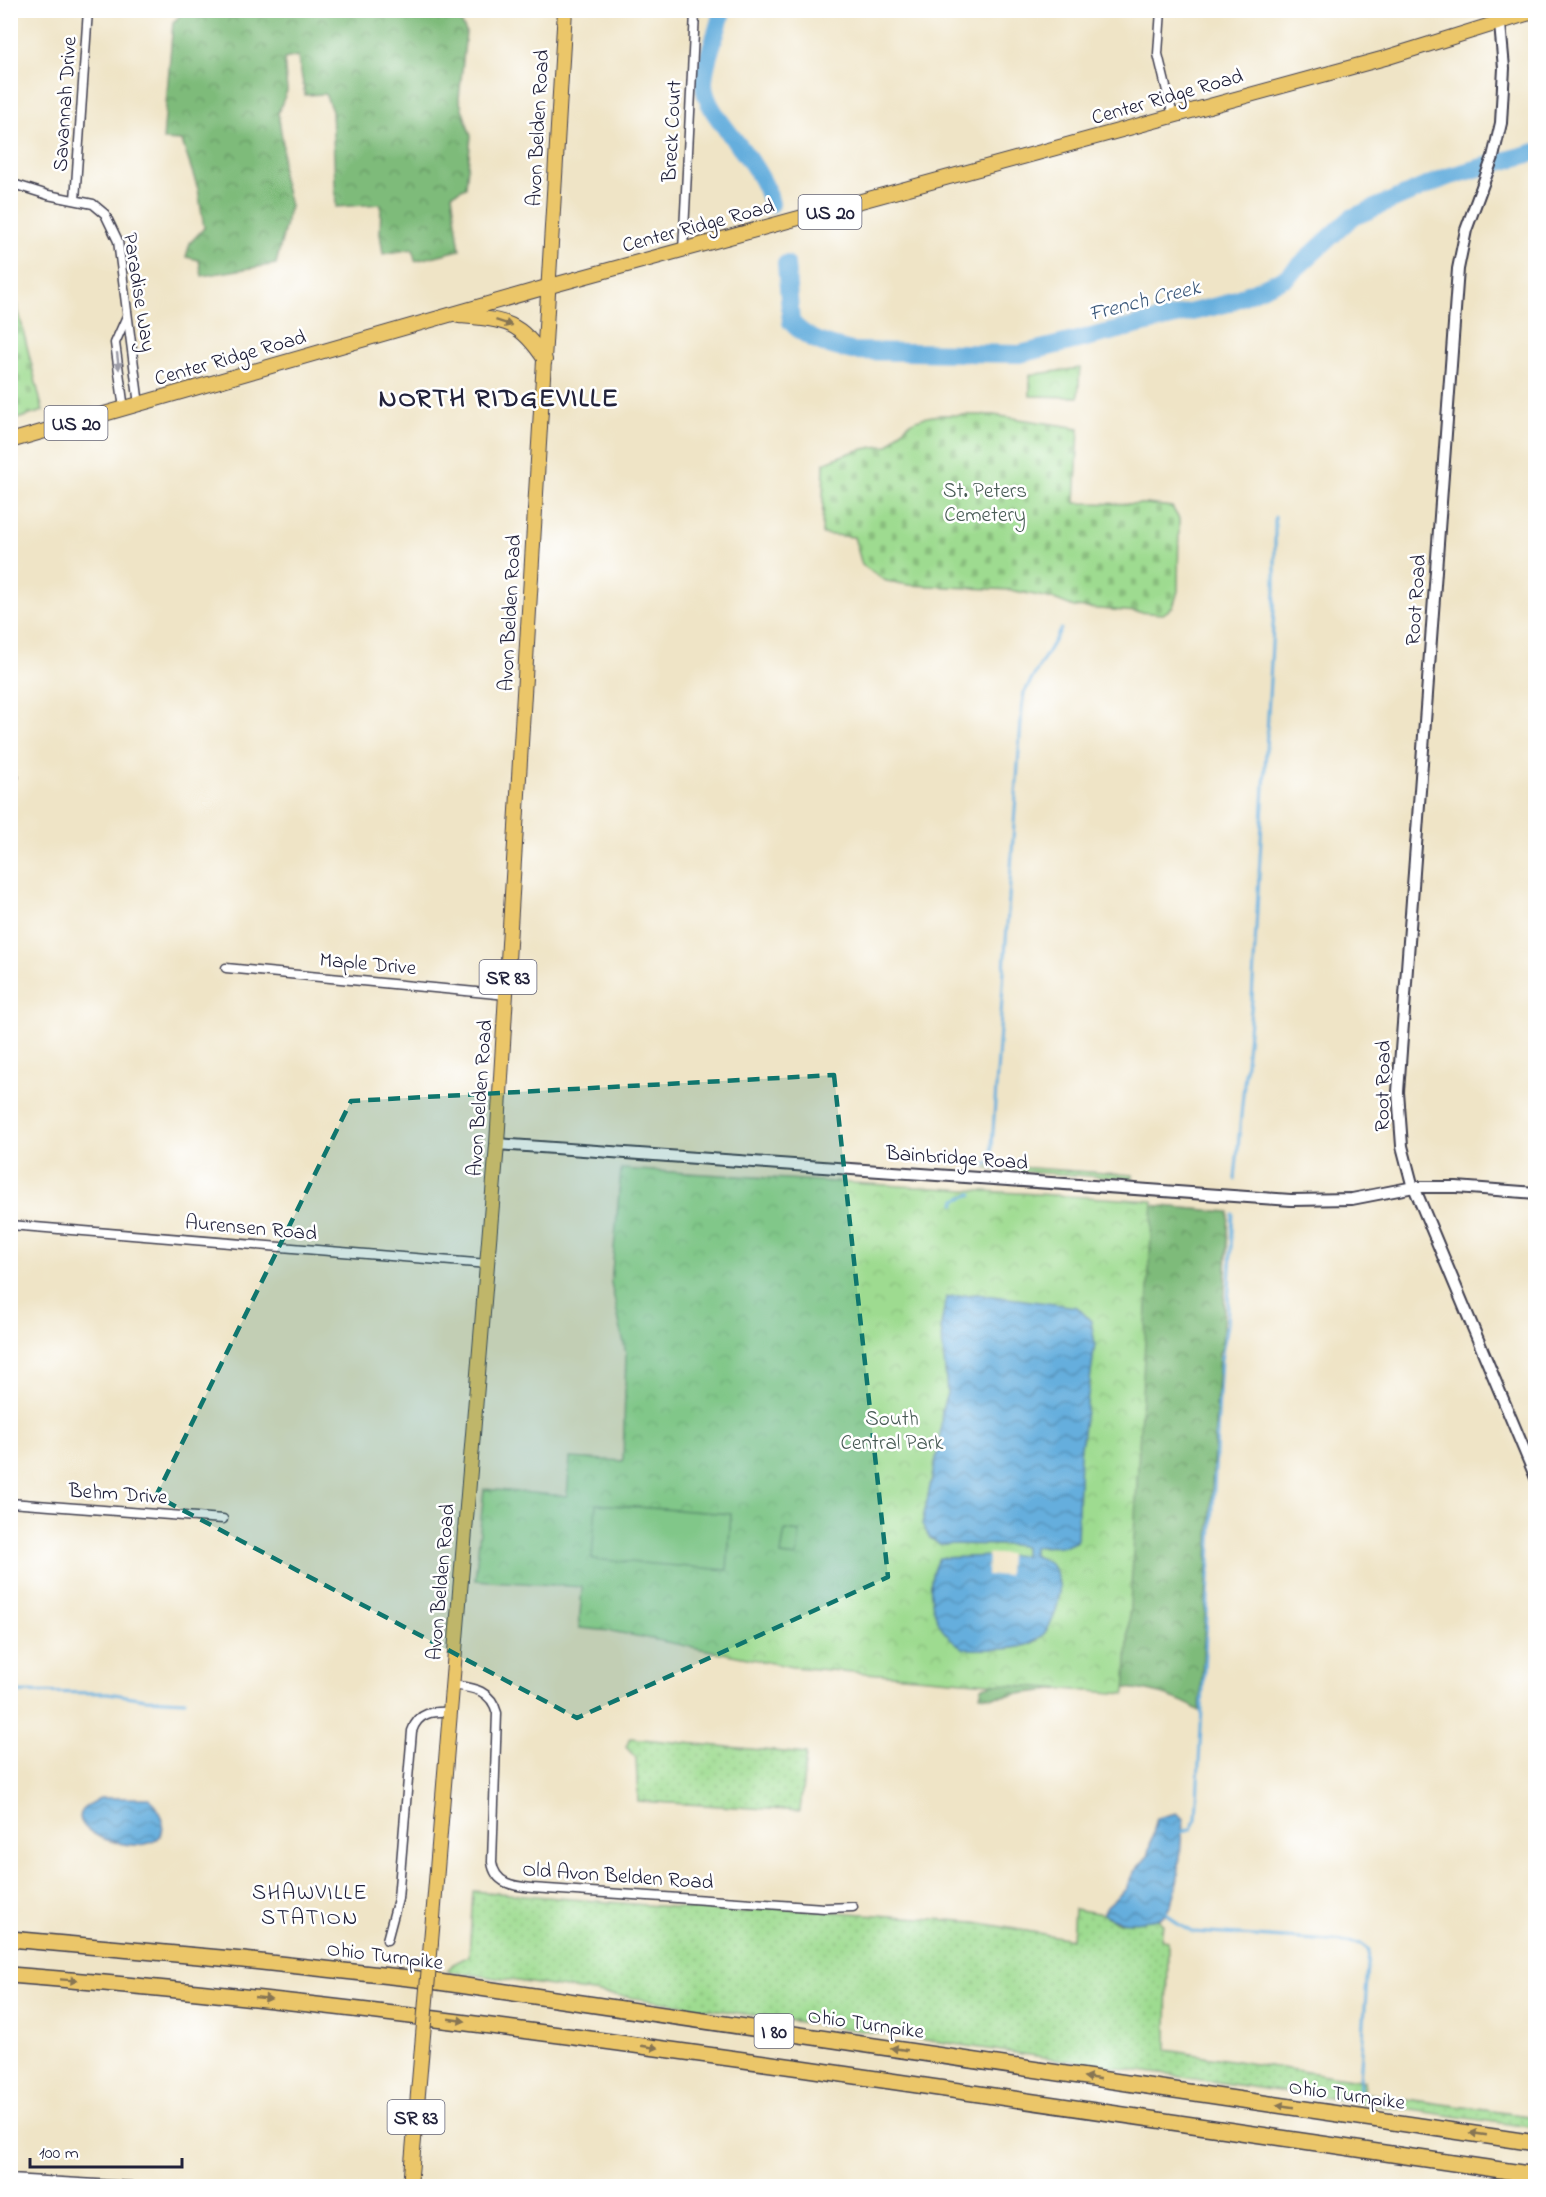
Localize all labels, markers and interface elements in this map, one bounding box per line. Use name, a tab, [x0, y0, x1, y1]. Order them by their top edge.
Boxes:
street label: Savannah Drive	[46, 35, 86, 173]
street label: Avon Belden Road	[520, 49, 558, 207]
street label: Center Ridge Road	[1088, 62, 1248, 136]
street label: Breck Court	[655, 79, 691, 184]
street label: Center Ridge Road	[619, 192, 779, 264]
road number: US 20	[798, 195, 862, 229]
street label: Paradise Way	[112, 231, 162, 354]
water label: French Creek	[1086, 272, 1205, 331]
one-way arrow	[495, 319, 513, 328]
street label: Center Ridge Road	[151, 323, 311, 397]
one-way arrow	[113, 352, 122, 371]
district label: NORTH RIDGEVILLE	[379, 380, 619, 419]
road number: US 20	[44, 406, 107, 440]
park label: St. Peters Cemetery	[943, 477, 1027, 533]
street label: Avon Belden Road	[492, 534, 530, 692]
street label: Root Road	[1399, 553, 1435, 647]
street label: Maple Drive	[318, 946, 418, 984]
road number: SR 83	[480, 960, 536, 994]
street label: Avon Belden Road	[461, 1019, 501, 1178]
street label: Root Road	[1368, 1040, 1400, 1132]
street label: Bainbridge Road	[884, 1139, 1029, 1181]
street label: Aurensen Road	[184, 1208, 318, 1250]
park label: South Central Park	[841, 1405, 944, 1459]
street label: Behm Drive	[66, 1477, 169, 1513]
street label: Avon Belden Road	[420, 1502, 464, 1662]
street label: Old Avon Belden Road	[521, 1855, 715, 1899]
district label: SHAWVILLE STATION	[252, 1878, 368, 1935]
street label: Ohio Turnpike	[325, 1935, 445, 1979]
one-way arrow	[59, 1975, 78, 1984]
one-way arrow	[253, 1993, 272, 2003]
street label: Ohio Turnpike	[806, 2002, 926, 2048]
road number: I 80	[754, 2014, 794, 2048]
one-way arrow	[447, 2015, 466, 2024]
one-way arrow	[640, 2042, 659, 2051]
one-way arrow	[889, 2045, 908, 2054]
one-way arrow	[1082, 2073, 1101, 2082]
street label: Ohio Turnpike	[1287, 2073, 1407, 2119]
road number: SR 83	[388, 2100, 444, 2134]
one-way arrow	[1275, 2101, 1294, 2110]
one-way arrow	[1468, 2130, 1487, 2139]
scale bar	[30, 2131, 182, 2169]
text: 100 m	[39, 2141, 79, 2167]

